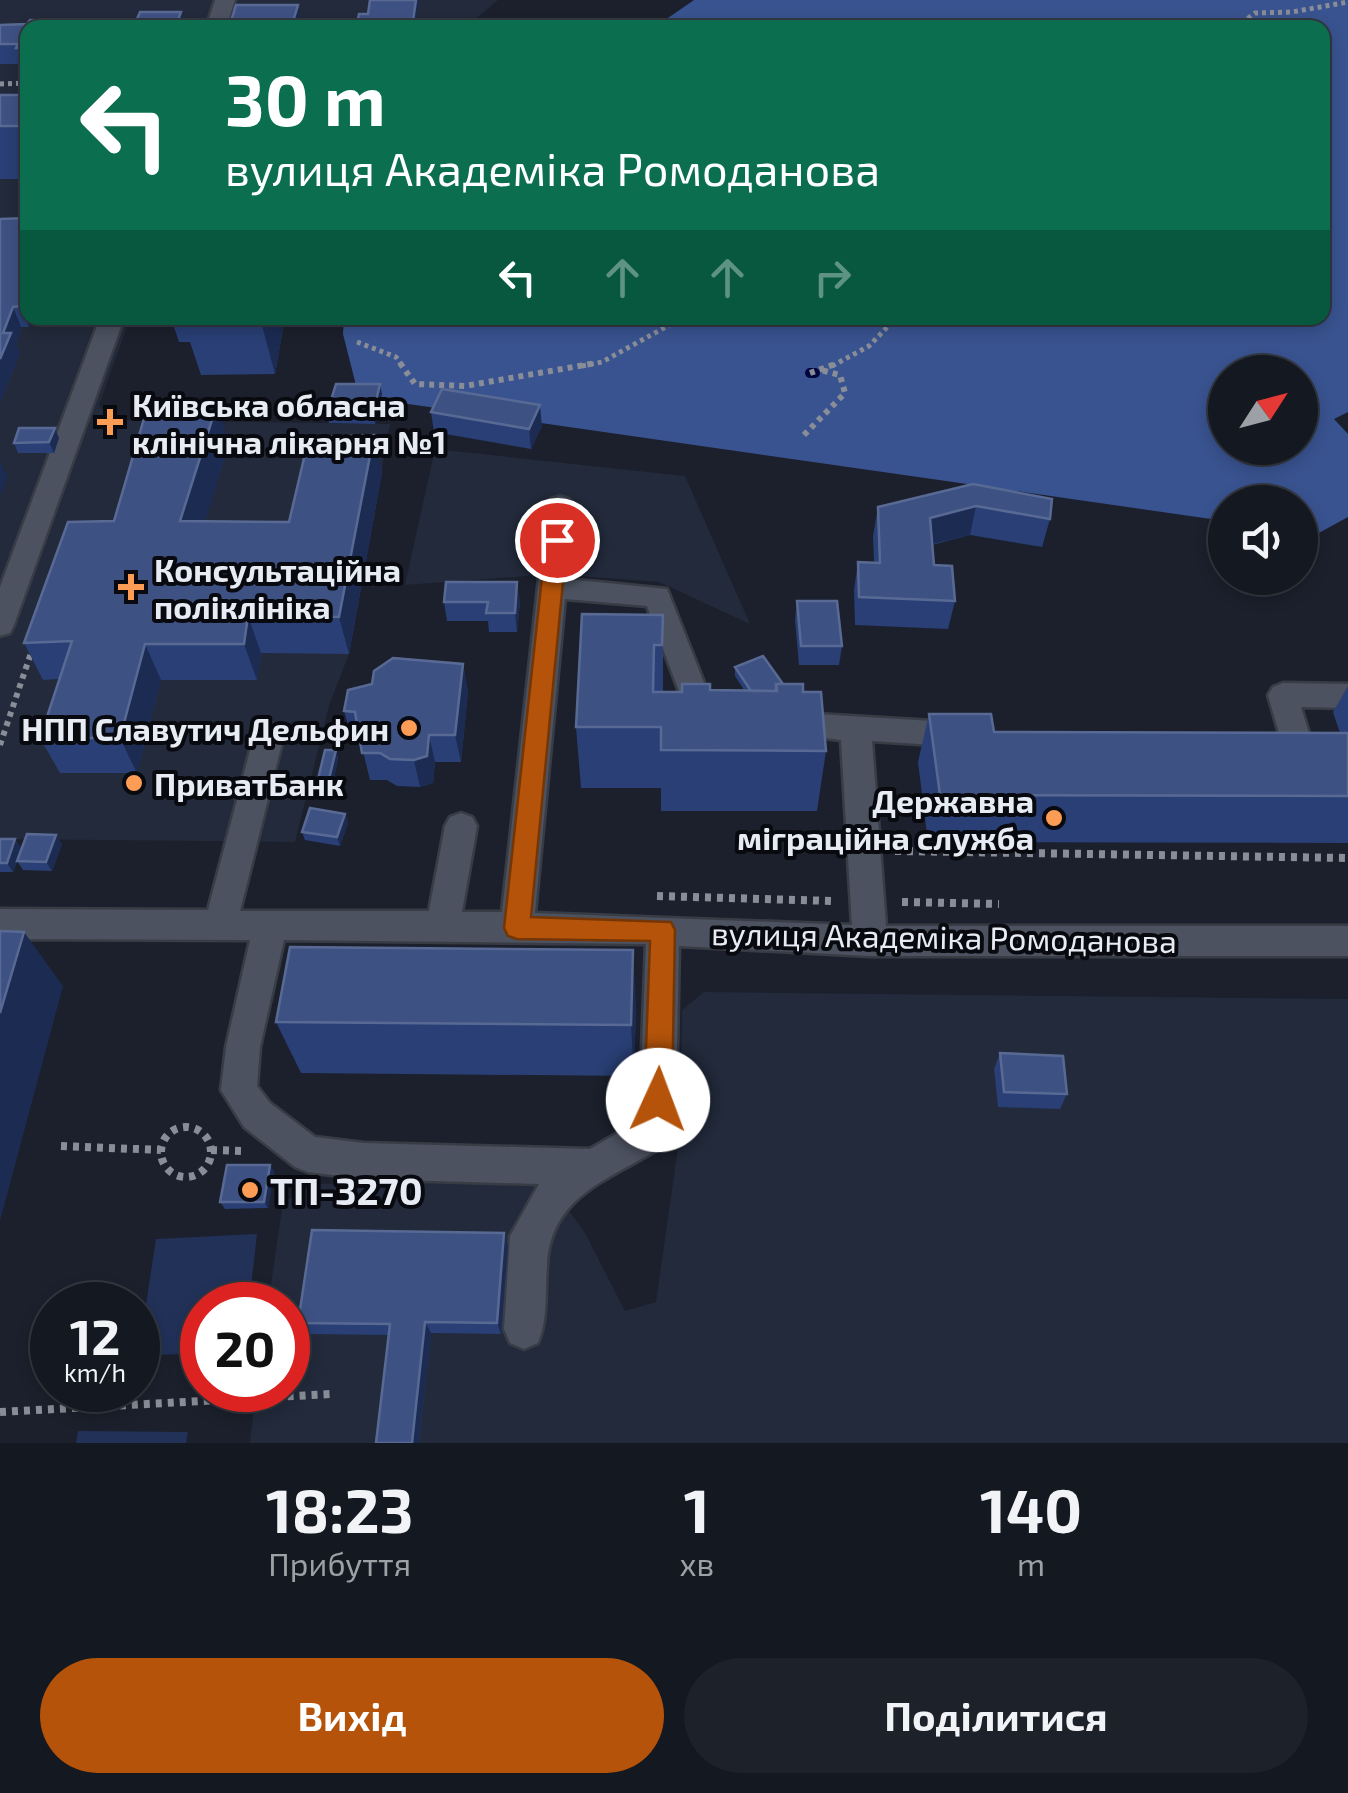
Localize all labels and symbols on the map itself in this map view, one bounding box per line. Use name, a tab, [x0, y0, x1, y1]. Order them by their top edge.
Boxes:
north arrow	[1208, 355, 1318, 465]
place label: Київська обласна клінічна лікарня №1	[132, 385, 446, 460]
marker: Київська обласна клінічна лікарня №1	[97, 409, 123, 435]
pin	[515, 498, 600, 583]
place label: Консультаційна поліклініка	[154, 550, 401, 625]
marker: Консультаційна поліклініка	[118, 574, 144, 600]
place label: НПП Славутич Дельфин	[21, 709, 389, 748]
marker: НПП Славутич Дельфин	[398, 717, 420, 739]
place label: ПриватБанк	[154, 764, 344, 802]
marker: ПриватБанк	[123, 772, 145, 794]
place label: Державна міграційна служба	[737, 781, 1034, 857]
marker: Державна міграційна служба	[1043, 807, 1065, 829]
street label: вулиця Академіка Ромоданова	[711, 913, 1177, 960]
position arrow	[606, 1048, 710, 1152]
place label: ТП-3270	[270, 1167, 423, 1213]
marker: ТП-3270	[239, 1179, 261, 1201]
speed limit sign: 20	[180, 1282, 310, 1412]

